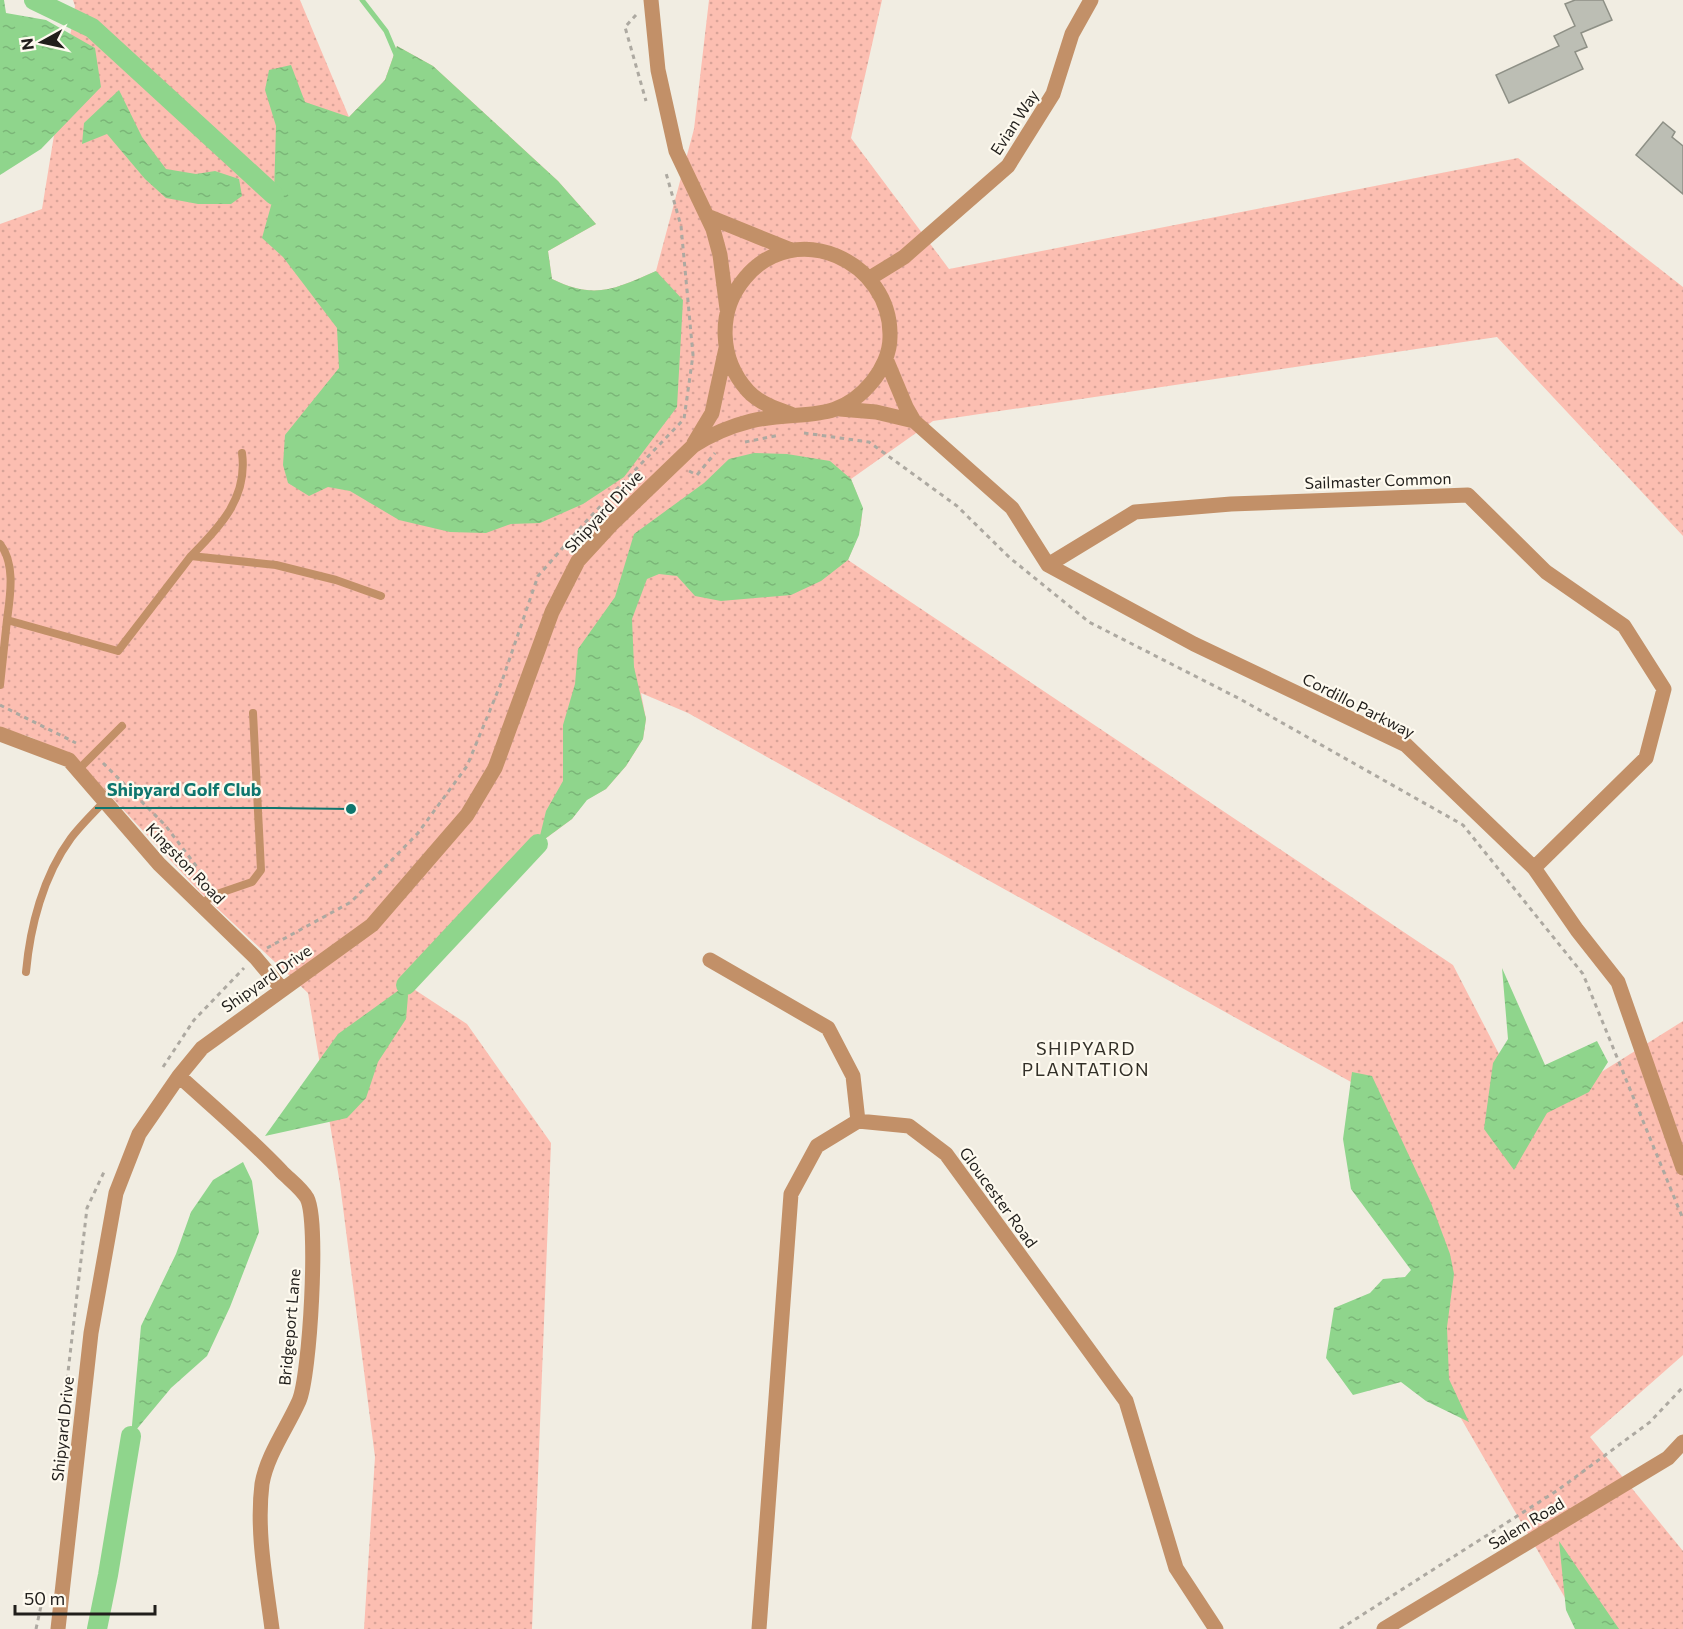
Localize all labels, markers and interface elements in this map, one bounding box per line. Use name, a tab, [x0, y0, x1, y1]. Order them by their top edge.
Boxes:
north arrow	[12, 12, 72, 72]
text: N	[16, 37, 37, 51]
street label: Evian Way	[986, 86, 1042, 158]
street label: Shipyard Drive	[560, 466, 646, 556]
street label: Sailmaster Common	[1304, 468, 1452, 492]
street label: Cordillo Parkway	[1300, 669, 1418, 741]
callout: Shipyard Golf Club	[95, 772, 274, 808]
text: Shipyard Golf Club	[107, 778, 262, 800]
street label: Kingston Road	[143, 818, 229, 908]
street label: Shipyard Drive	[217, 940, 315, 1016]
district label: SHIPYARD PLANTATION	[1022, 1037, 1150, 1080]
street label: Gloucester Road	[956, 1143, 1042, 1251]
street label: Bridgeport Lane	[274, 1268, 304, 1386]
street label: Shipyard Drive	[47, 1376, 77, 1482]
street label: Salem Road	[1485, 1493, 1567, 1553]
scale bar	[15, 1578, 154, 1616]
text: 50 m	[24, 1587, 65, 1609]

